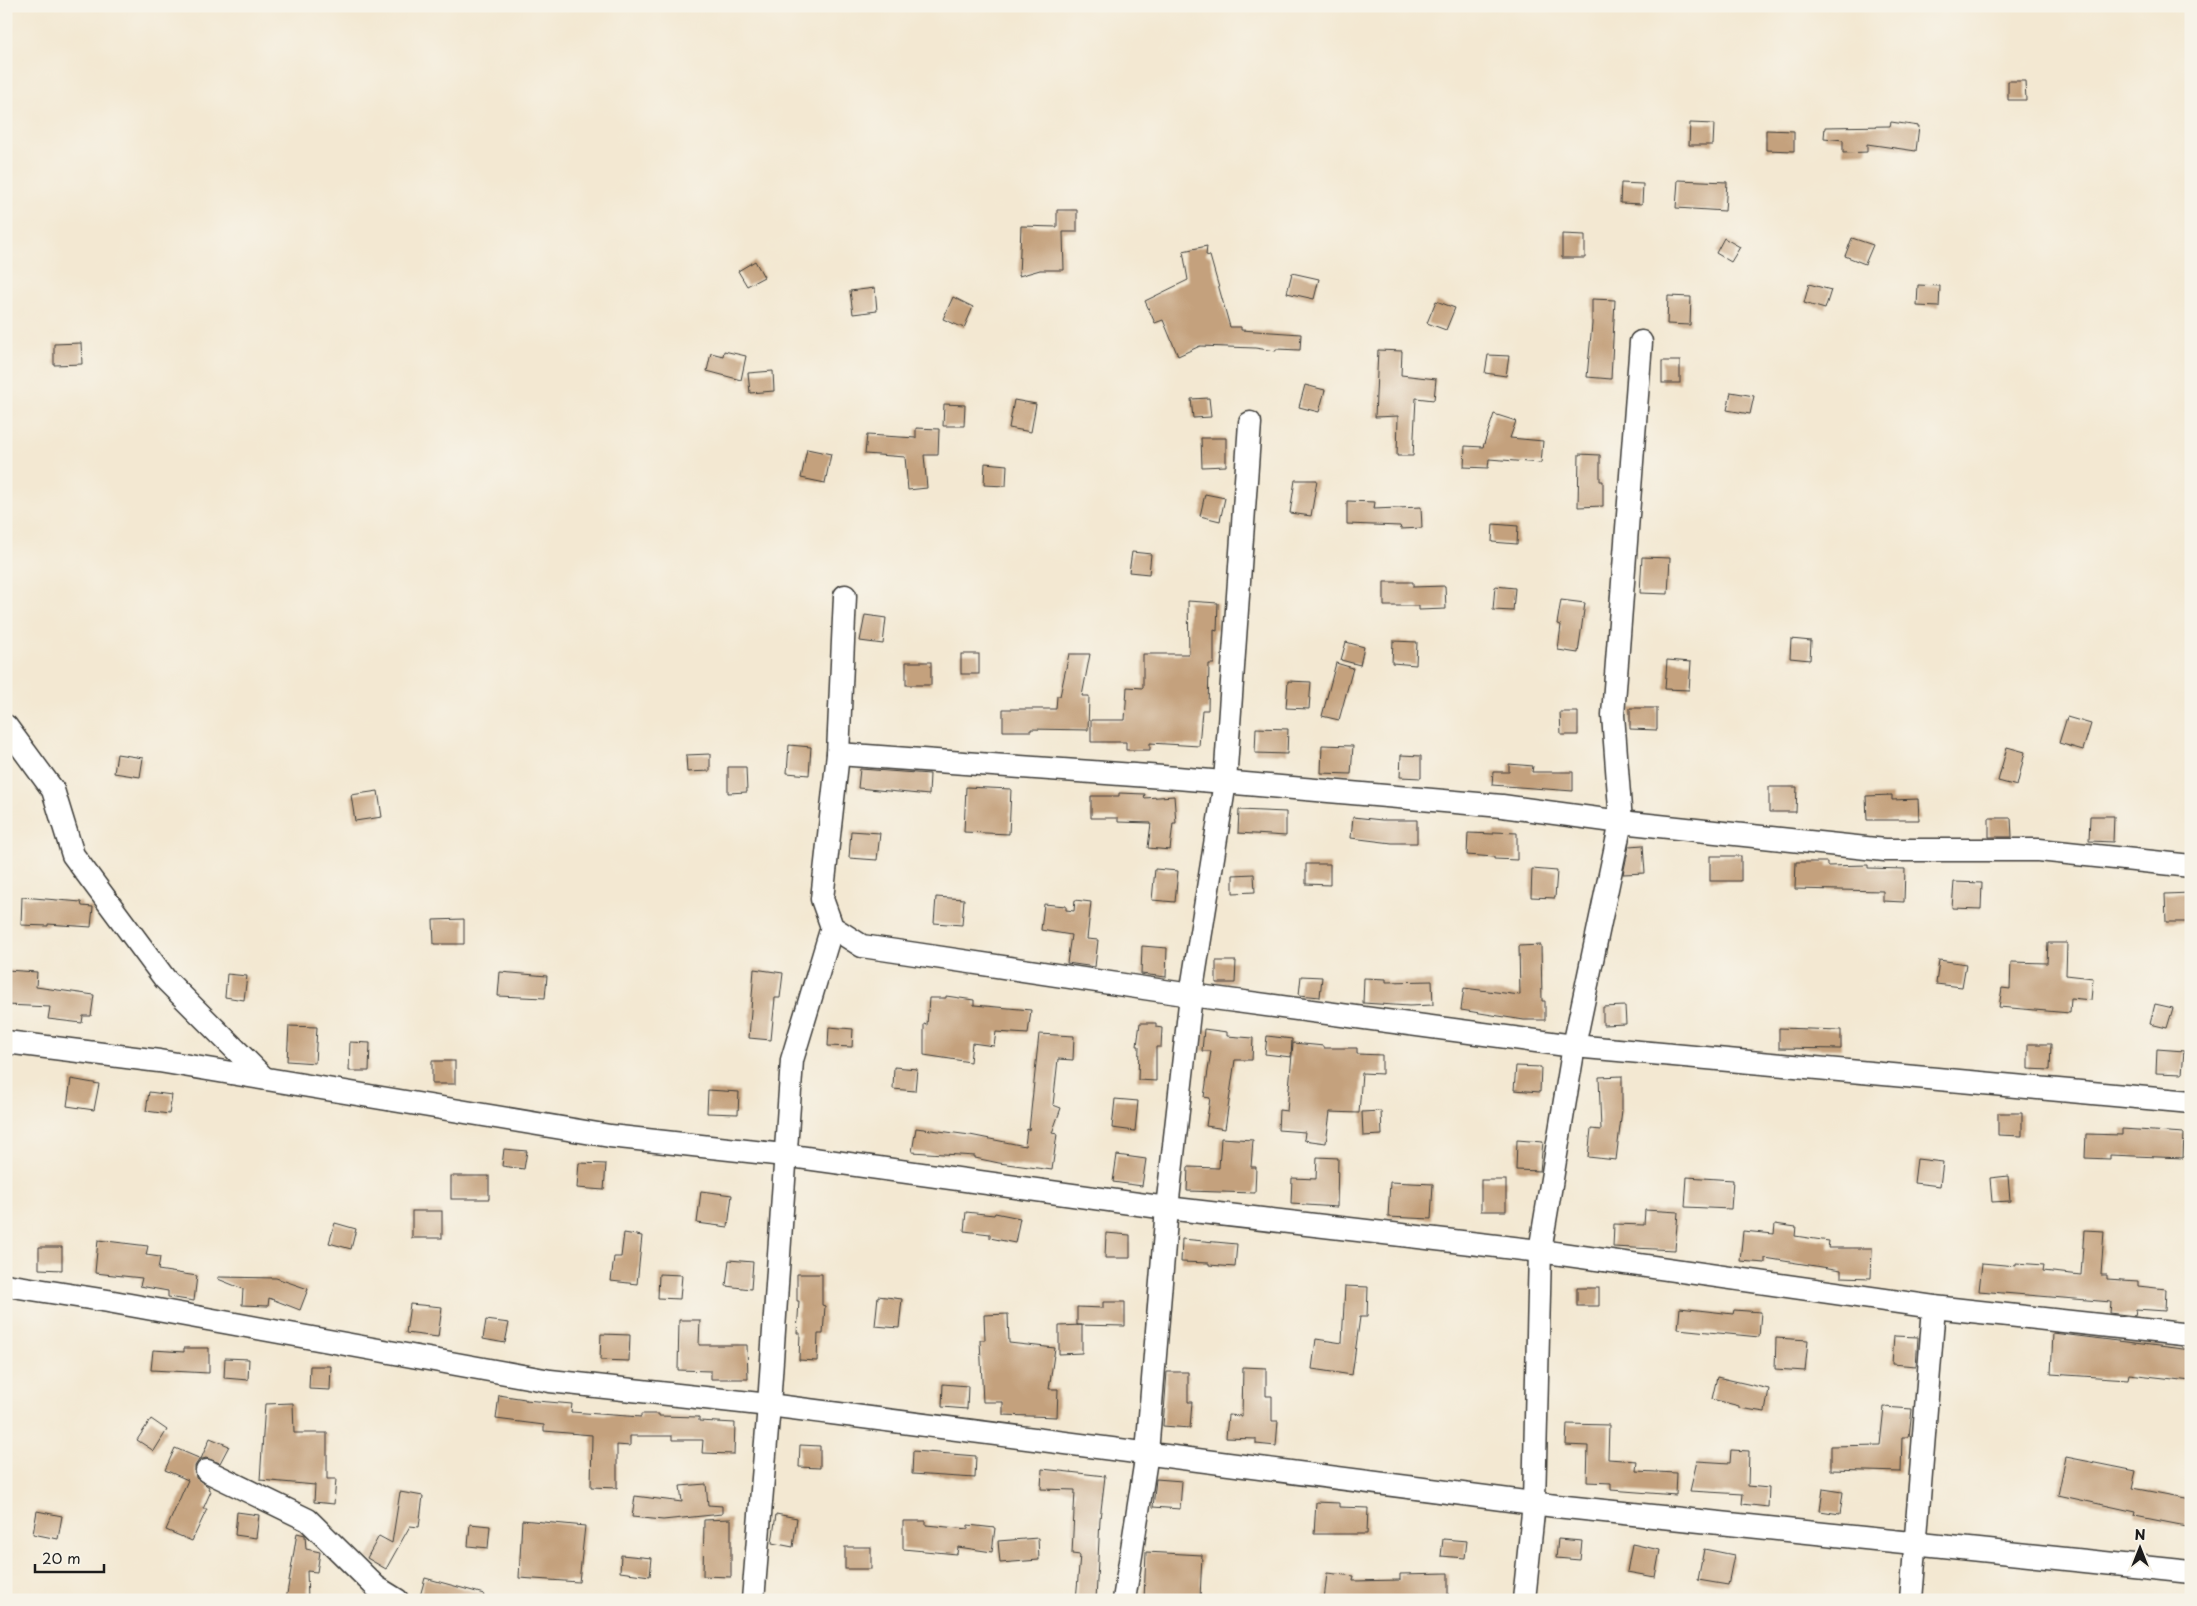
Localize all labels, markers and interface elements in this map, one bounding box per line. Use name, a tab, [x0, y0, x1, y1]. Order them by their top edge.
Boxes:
north arrow	[2114, 1524, 2164, 1574]
text: N	[2134, 1524, 2146, 1545]
scale bar	[35, 1541, 104, 1573]
text: 20 m	[42, 1546, 81, 1569]

